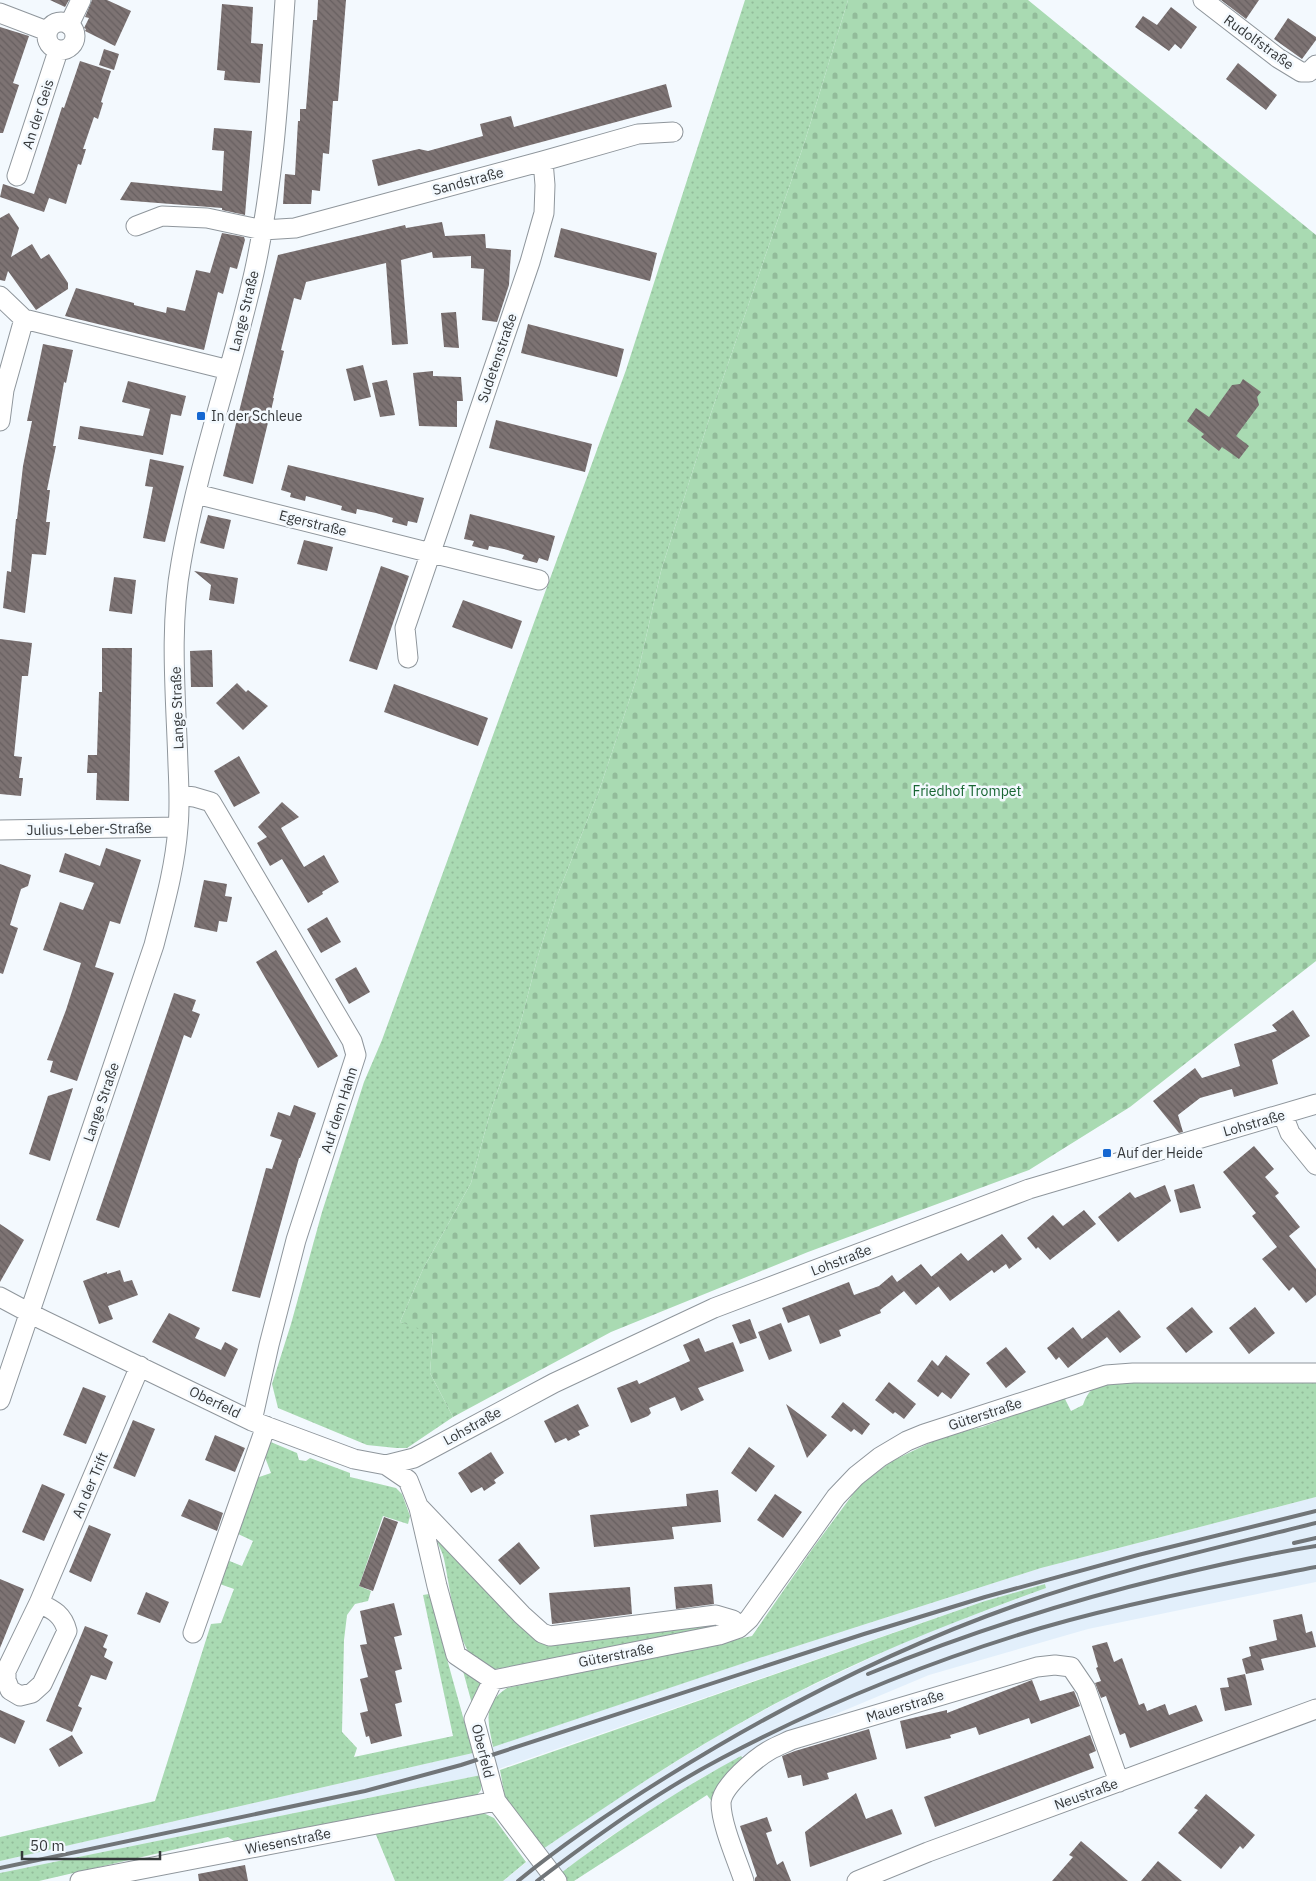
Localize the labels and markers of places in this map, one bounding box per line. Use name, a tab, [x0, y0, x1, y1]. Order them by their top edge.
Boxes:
place label: In der Schleue	[211, 407, 303, 425]
marker: In der Schleue	[195, 410, 207, 422]
place label: Auf der Heide	[1117, 1144, 1203, 1162]
marker: Auf der Heide	[1101, 1147, 1113, 1159]

